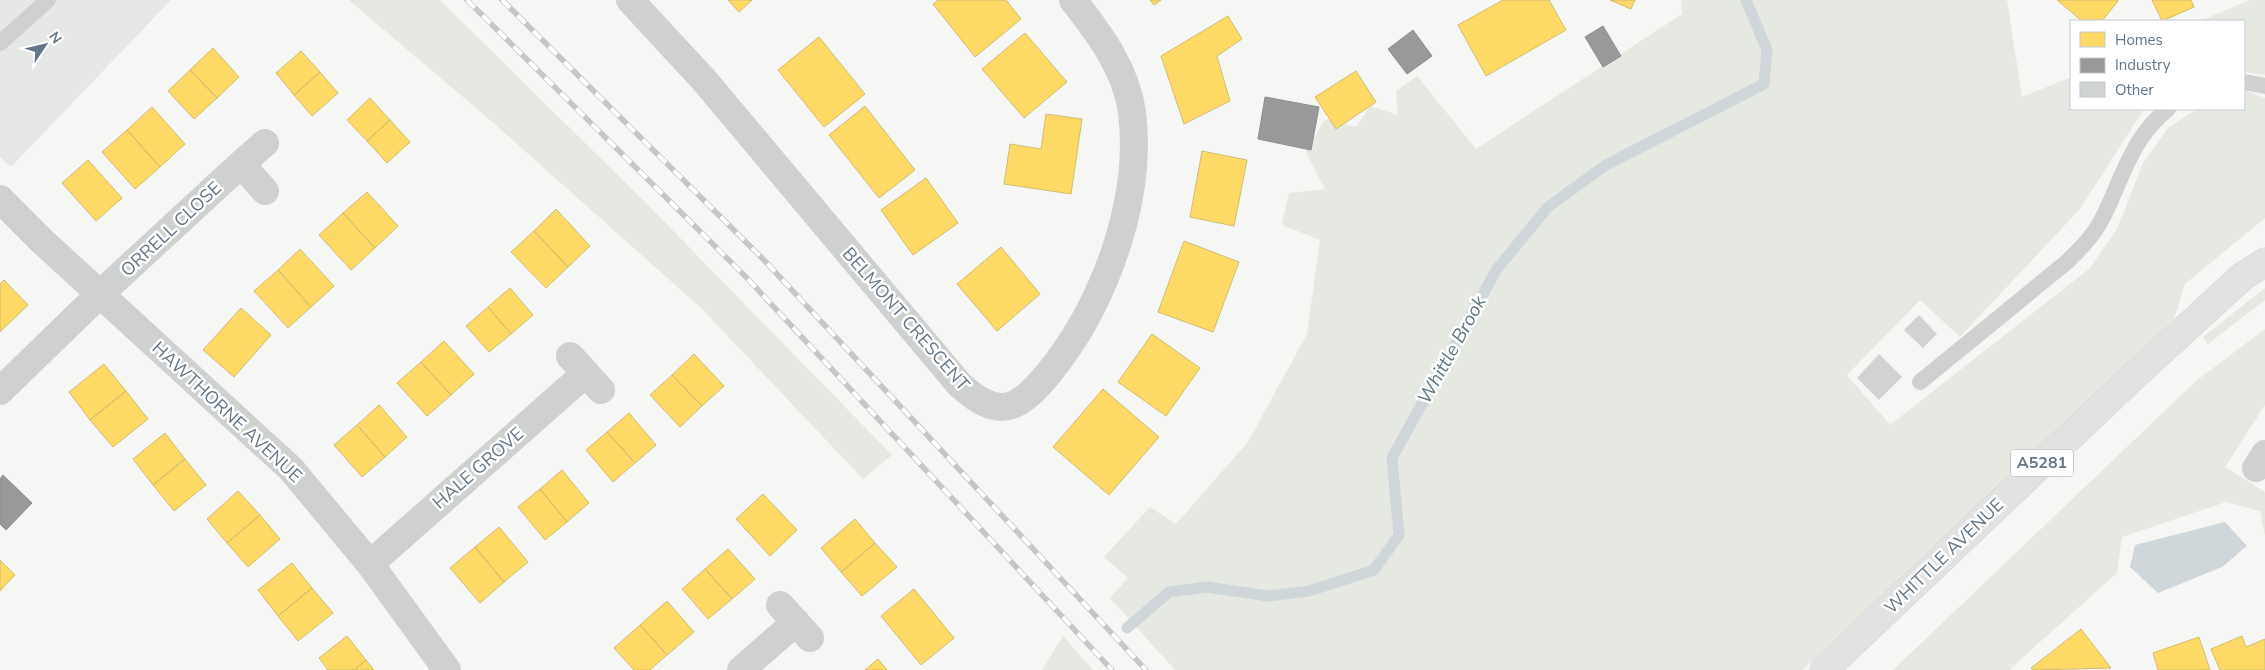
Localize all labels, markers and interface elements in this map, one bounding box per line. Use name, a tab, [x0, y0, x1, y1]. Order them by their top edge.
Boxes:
north arrow	[20, 20, 70, 70]
legend	[2070, 20, 2245, 110]
text: N	[44, 28, 66, 48]
text: Homes	[2115, 30, 2163, 50]
text: Industry	[2115, 55, 2171, 75]
text: Other	[2115, 80, 2154, 100]
street label: ORRELL CLOSE	[116, 176, 226, 282]
street label: BELMONT CRESCENT	[837, 242, 975, 396]
water label: Whittle Brook	[1412, 291, 1493, 409]
street label: HAWTHORNE AVENUE	[147, 336, 307, 488]
street label: HALE GROVE	[427, 422, 529, 514]
road number: A5281	[2011, 449, 2073, 476]
street label: WHITTLE AVENUE	[1879, 493, 2009, 619]

